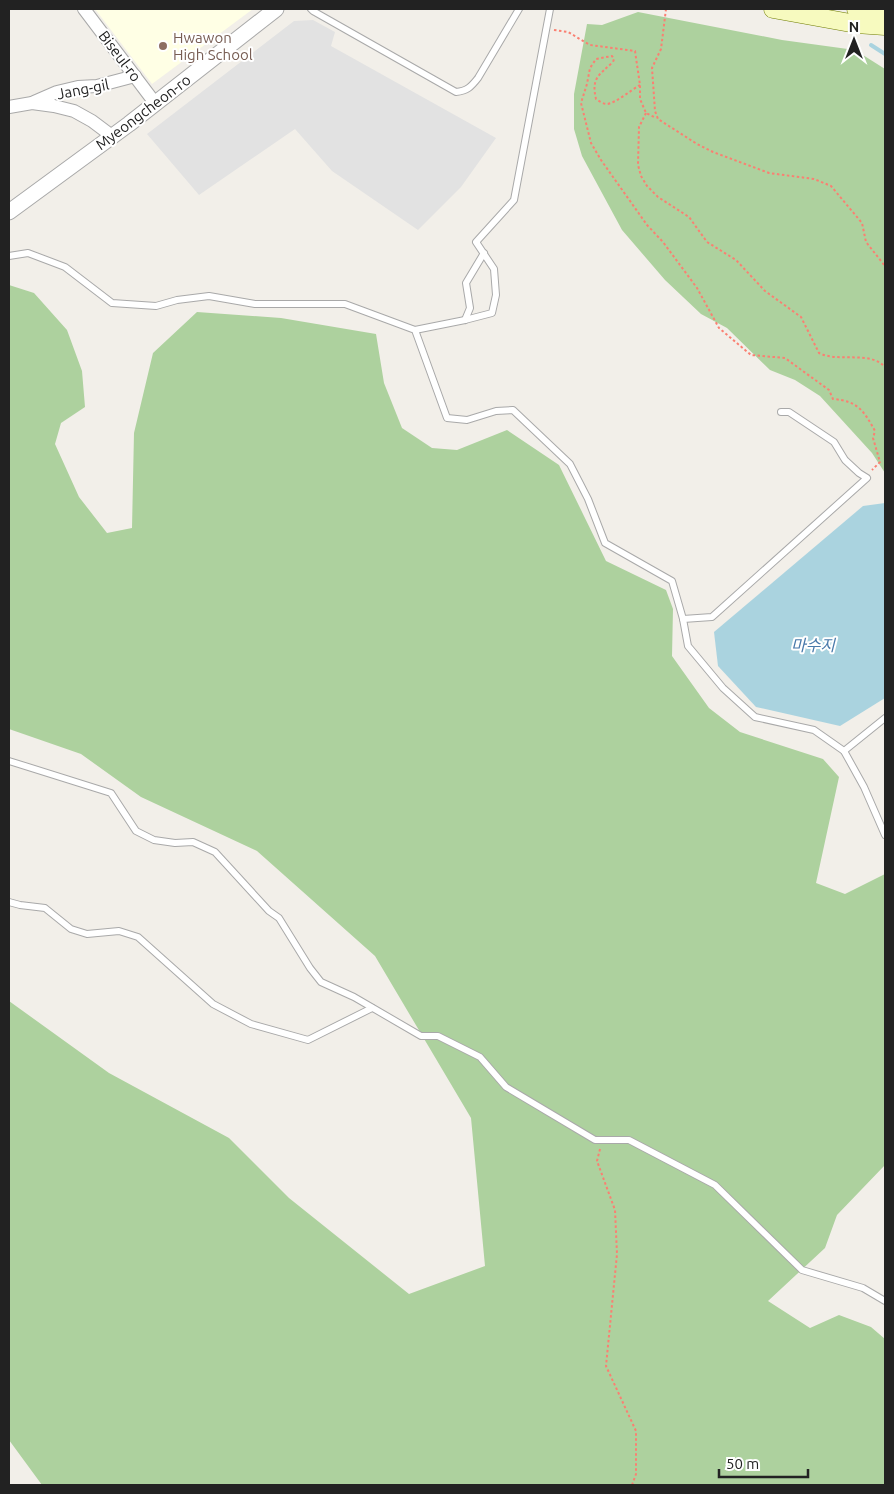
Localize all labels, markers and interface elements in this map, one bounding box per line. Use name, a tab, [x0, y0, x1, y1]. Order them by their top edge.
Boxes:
north arrow	[829, 15, 879, 65]
text: N	[849, 19, 859, 35]
street label: Biseul-ro	[95, 27, 145, 85]
place label: Hwawon High School	[173, 29, 253, 63]
marker: Hwawon High School	[157, 40, 169, 52]
street label: Myeongcheon-ro	[92, 71, 194, 153]
street label: Jang-gil	[55, 76, 111, 102]
water label: 마수지	[791, 636, 836, 654]
scale bar	[719, 1446, 808, 1478]
text: 50 m	[726, 1455, 759, 1472]

